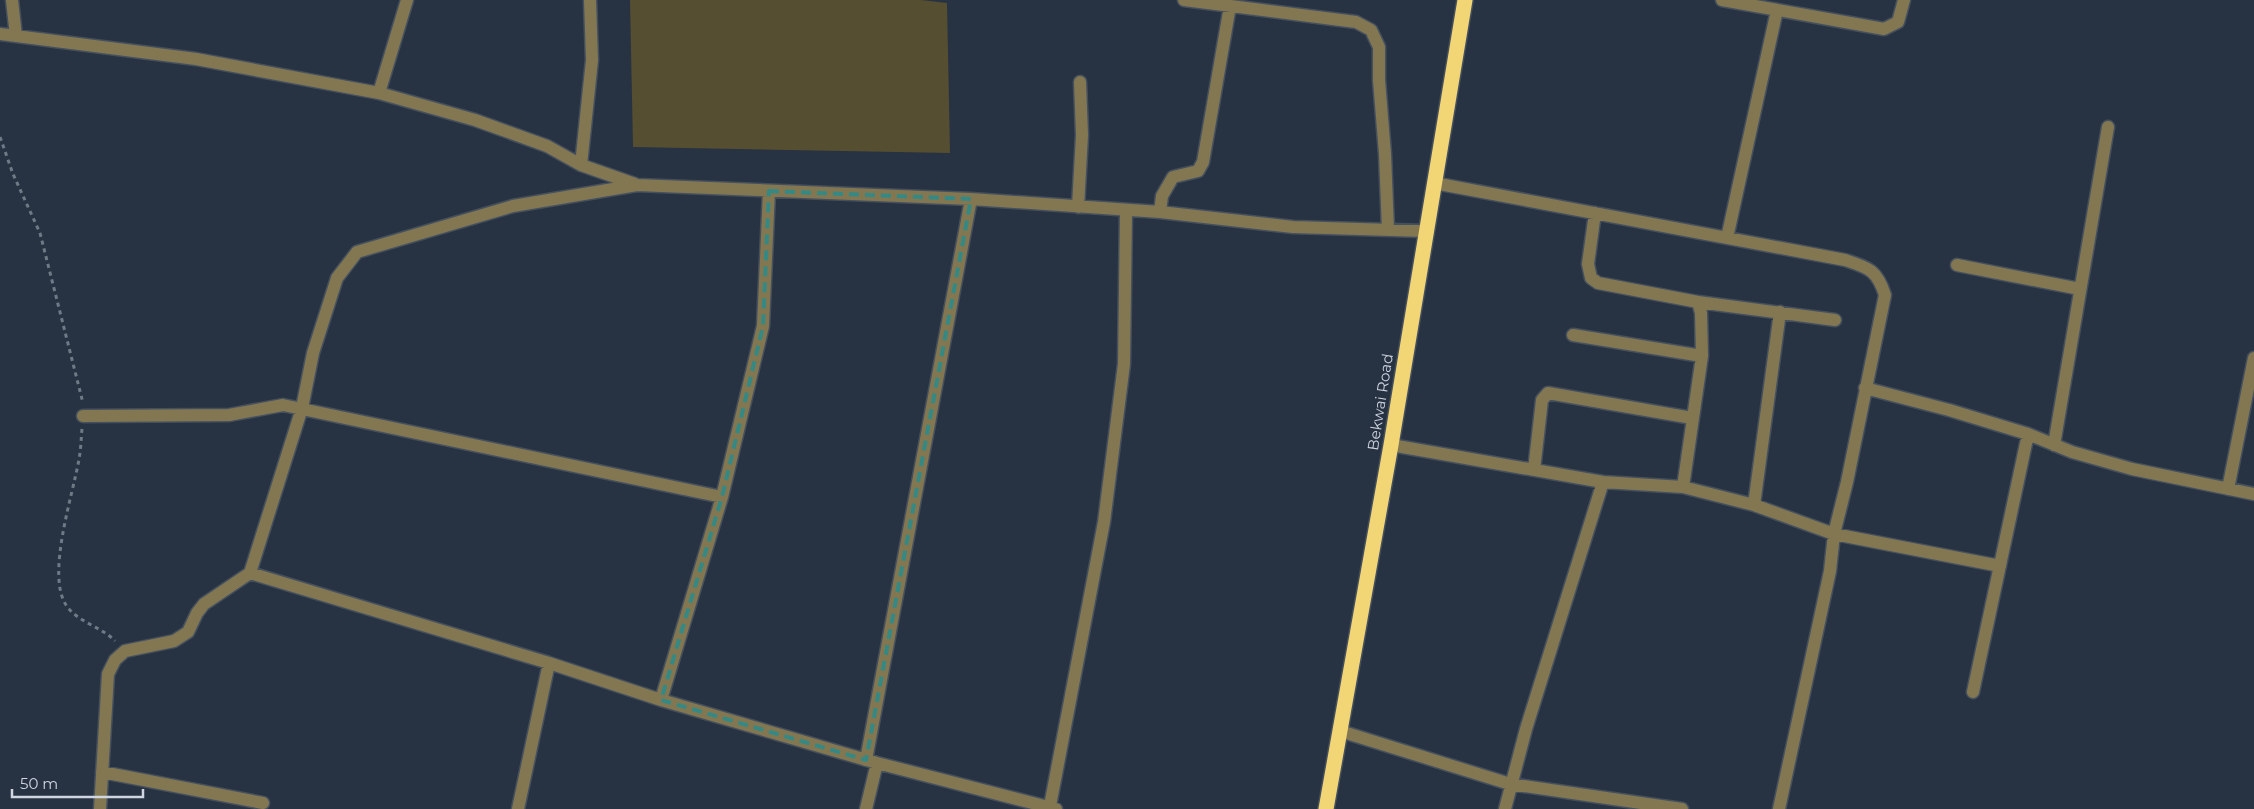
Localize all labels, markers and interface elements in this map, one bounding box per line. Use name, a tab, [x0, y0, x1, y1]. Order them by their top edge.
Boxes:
street label: Bekwai Road	[1363, 352, 1397, 452]
scale bar	[12, 766, 144, 798]
text: 50 m	[20, 774, 58, 793]

